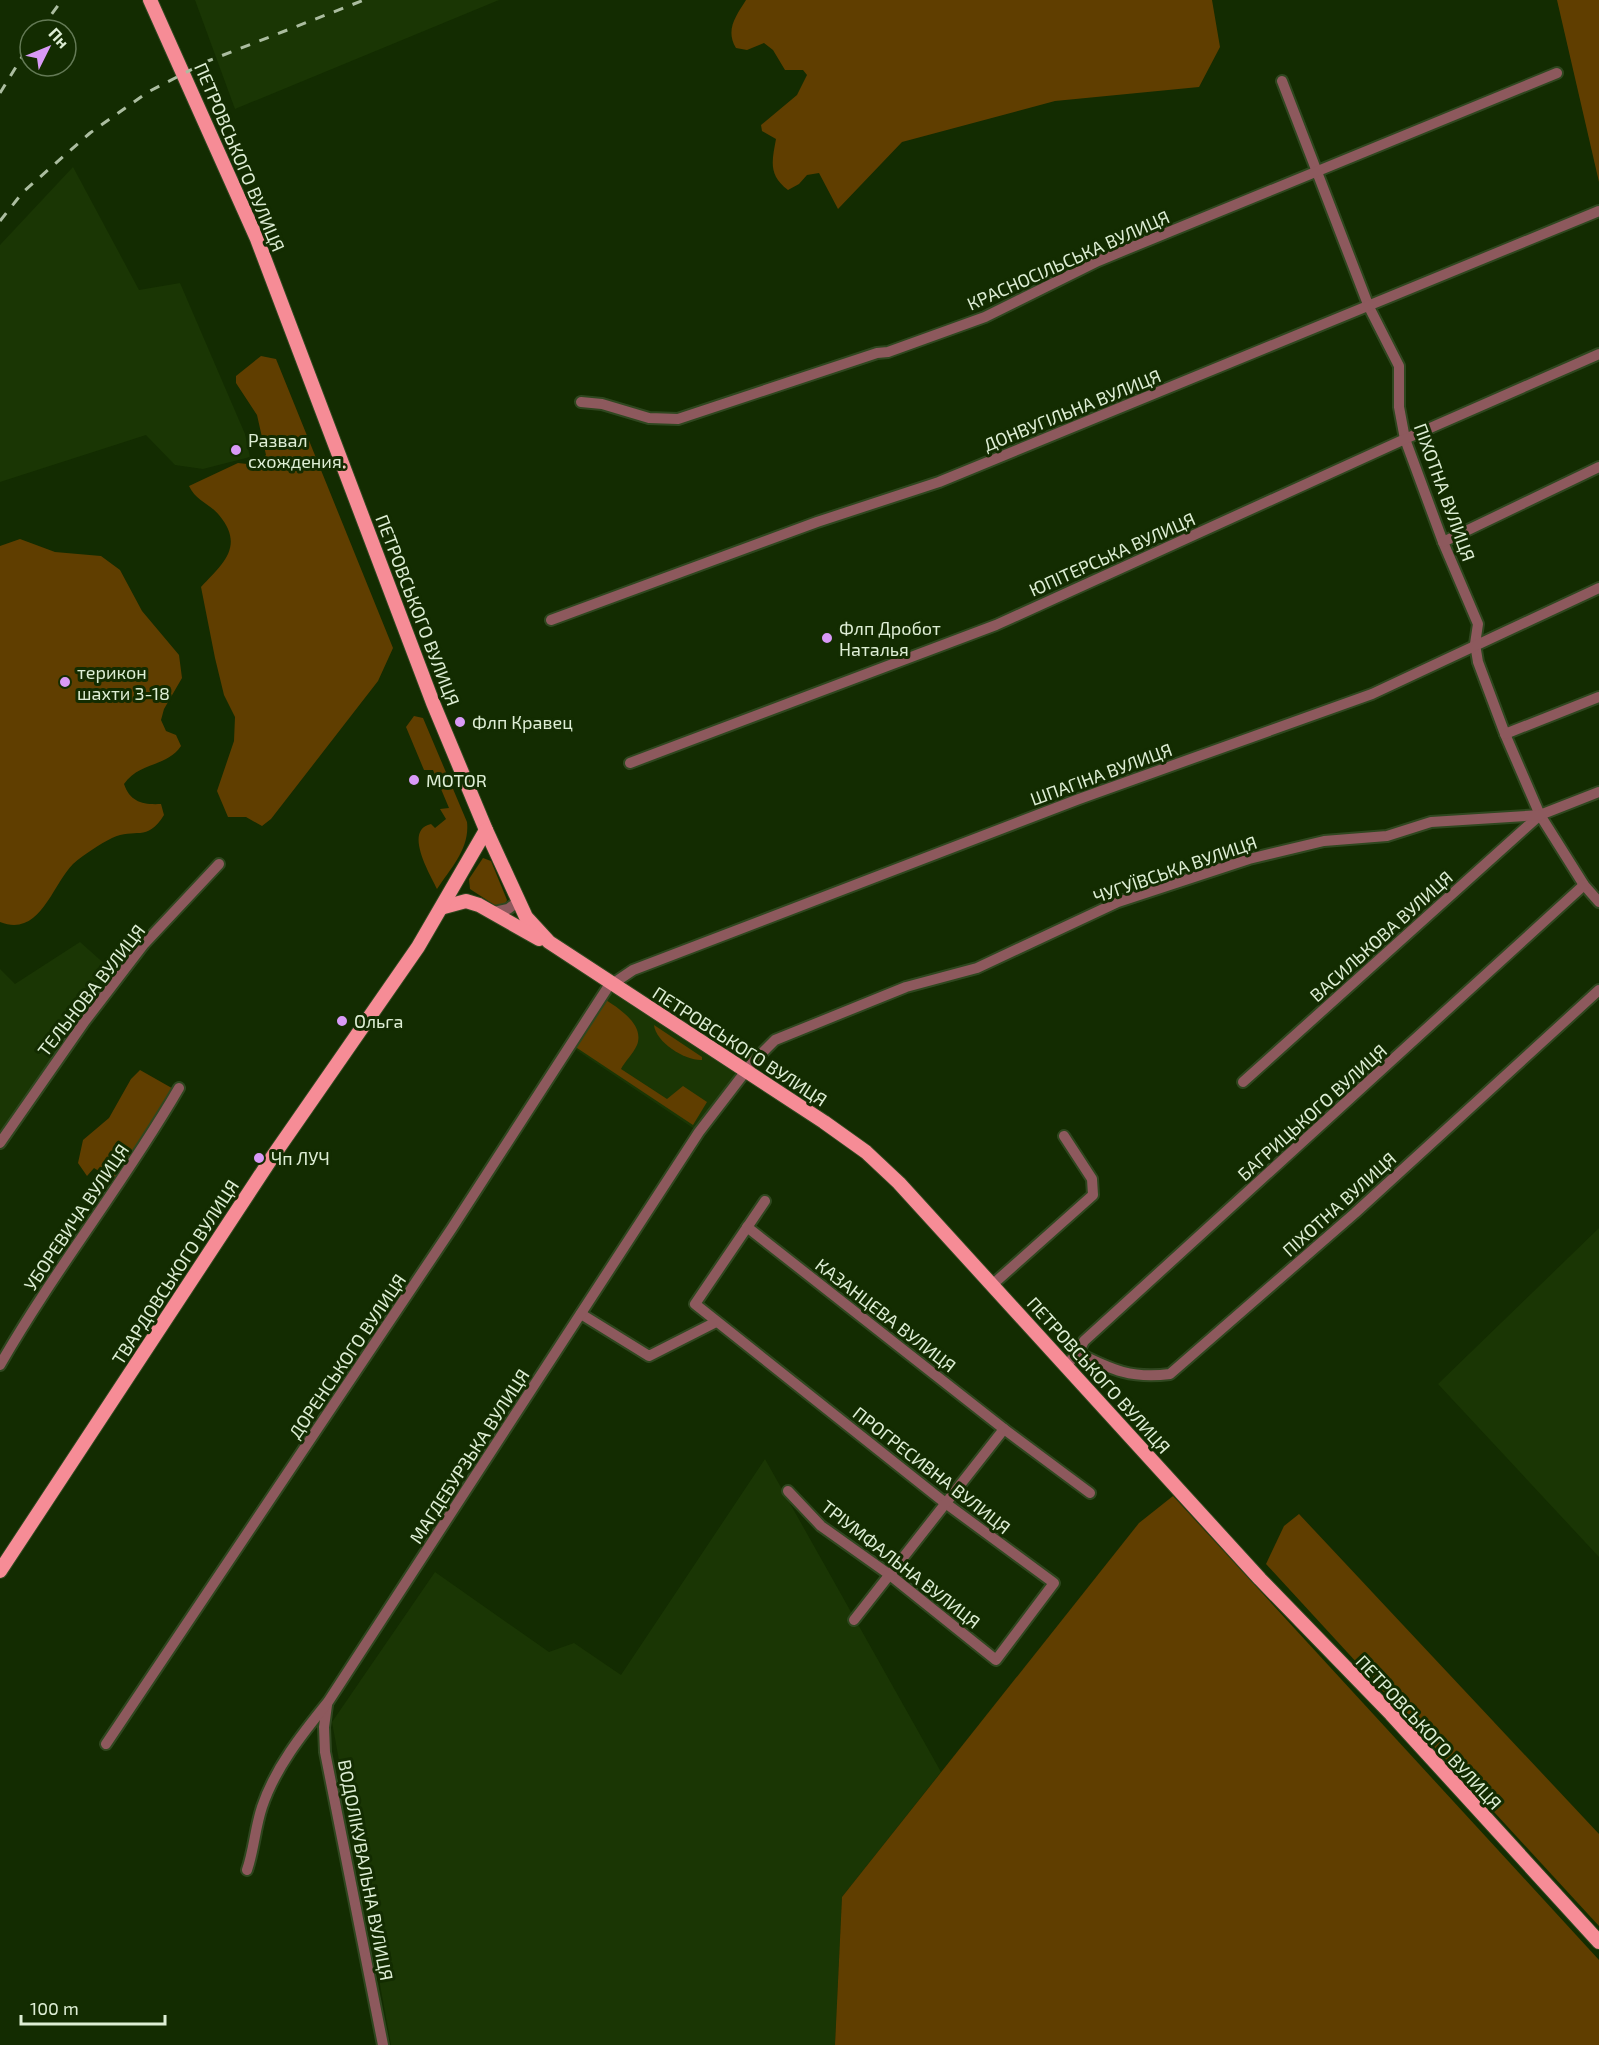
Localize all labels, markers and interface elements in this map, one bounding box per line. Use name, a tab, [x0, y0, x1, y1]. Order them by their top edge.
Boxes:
north arrow	[18, 18, 78, 78]
text: Пн	[45, 23, 73, 52]
street label: ПЕТРОВСЬКОГО ВУЛИЦЯ	[190, 59, 290, 255]
street label: КРАСНОСІЛЬСЬКА ВУЛИЦЯ	[963, 205, 1173, 315]
street label: ДОНВУГІЛЬНА ВУЛИЦЯ	[980, 364, 1164, 456]
street label: ПІХОТНА ВУЛИЦЯ	[1410, 420, 1480, 564]
place label: Развал схождения.	[248, 429, 346, 472]
marker: Развал схождения.	[229, 443, 243, 457]
street label: ЮПІТЕРСЬКА ВУЛИЦЯ	[1025, 507, 1199, 601]
street label: ПЕТРОВСЬКОГО ВУЛИЦЯ	[371, 511, 465, 709]
place label: Флп Дробот Наталья	[839, 617, 941, 660]
marker: Флп Дробот Наталья	[820, 631, 834, 645]
place label: терикон шахти 3-18	[77, 661, 170, 704]
marker: терикон шахти 3-18	[58, 675, 72, 689]
place label: Флп Кравец	[472, 711, 573, 733]
marker: Флп Кравец	[453, 715, 467, 729]
street label: ШПАГІНА ВУЛИЦЯ	[1027, 738, 1175, 810]
place label: MOTOR	[426, 769, 487, 791]
marker: MOTOR	[407, 773, 421, 787]
street label: ЧУГУЇВСЬКА ВУЛИЦЯ	[1090, 831, 1260, 907]
street label: ВАСИЛЬКОВА ВУЛИЦЯ	[1305, 866, 1457, 1006]
street label: ТЕЛЬНОВА ВУЛИЦЯ	[33, 920, 149, 1060]
street label: ПЕТРОВСЬКОГО ВУЛИЦЯ	[649, 981, 831, 1111]
place label: Ольга	[354, 1010, 404, 1032]
marker: Ольга	[335, 1014, 349, 1028]
street label: БАГРИЦЬКОГО ВУЛИЦЯ	[1233, 1039, 1391, 1185]
street label: УБОРЕВИЧА ВУЛИЦЯ	[19, 1140, 133, 1294]
place label: Чп ЛУЧ	[271, 1147, 330, 1169]
street label: ПІХОТНА ВУЛИЦЯ	[1278, 1147, 1400, 1261]
marker: Чп ЛУЧ	[252, 1151, 266, 1165]
street label: ТВАРДОВСЬКОГО ВУЛИЦЯ	[107, 1175, 243, 1369]
street label: КАЗАНЦЕВА ВУЛИЦЯ	[811, 1253, 961, 1377]
street label: ДОРЕНСЬКОГО ВУЛИЦЯ	[284, 1269, 410, 1443]
street label: ПЕТРОВСЬКОГО ВУЛИЦЯ	[1023, 1292, 1175, 1458]
street label: МАГДЕБУРЗЬКА ВУЛИЦЯ	[404, 1365, 534, 1547]
street label: ПРОГРЕСИВНА ВУЛИЦЯ	[849, 1402, 1015, 1538]
street label: ТРІУМФАЛЬНА ВУЛИЦЯ	[817, 1495, 985, 1633]
street label: ПЕТРОВСЬКОГО ВУЛИЦЯ	[1352, 1650, 1506, 1814]
street label: ВОДОЛІКУВАЛЬНА ВУЛИЦЯ	[334, 1758, 398, 1982]
scale bar	[21, 1988, 165, 2026]
text: 100 m	[30, 1997, 79, 2019]

